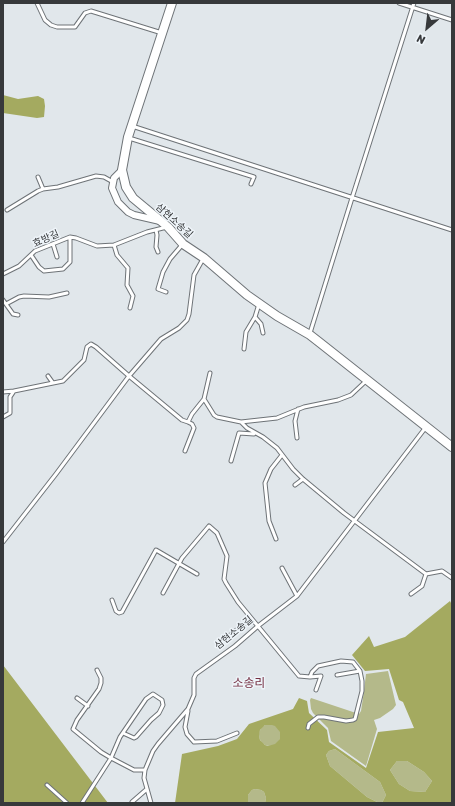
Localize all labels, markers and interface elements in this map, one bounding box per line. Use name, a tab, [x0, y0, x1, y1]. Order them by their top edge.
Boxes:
north arrow	[407, 8, 447, 48]
text: N	[415, 31, 428, 47]
street label: 삼현소송길	[153, 201, 195, 241]
street label: 효방길	[31, 228, 61, 250]
street label: 삼현소송길	[212, 614, 256, 652]
district label: 소송리	[232, 677, 266, 691]

